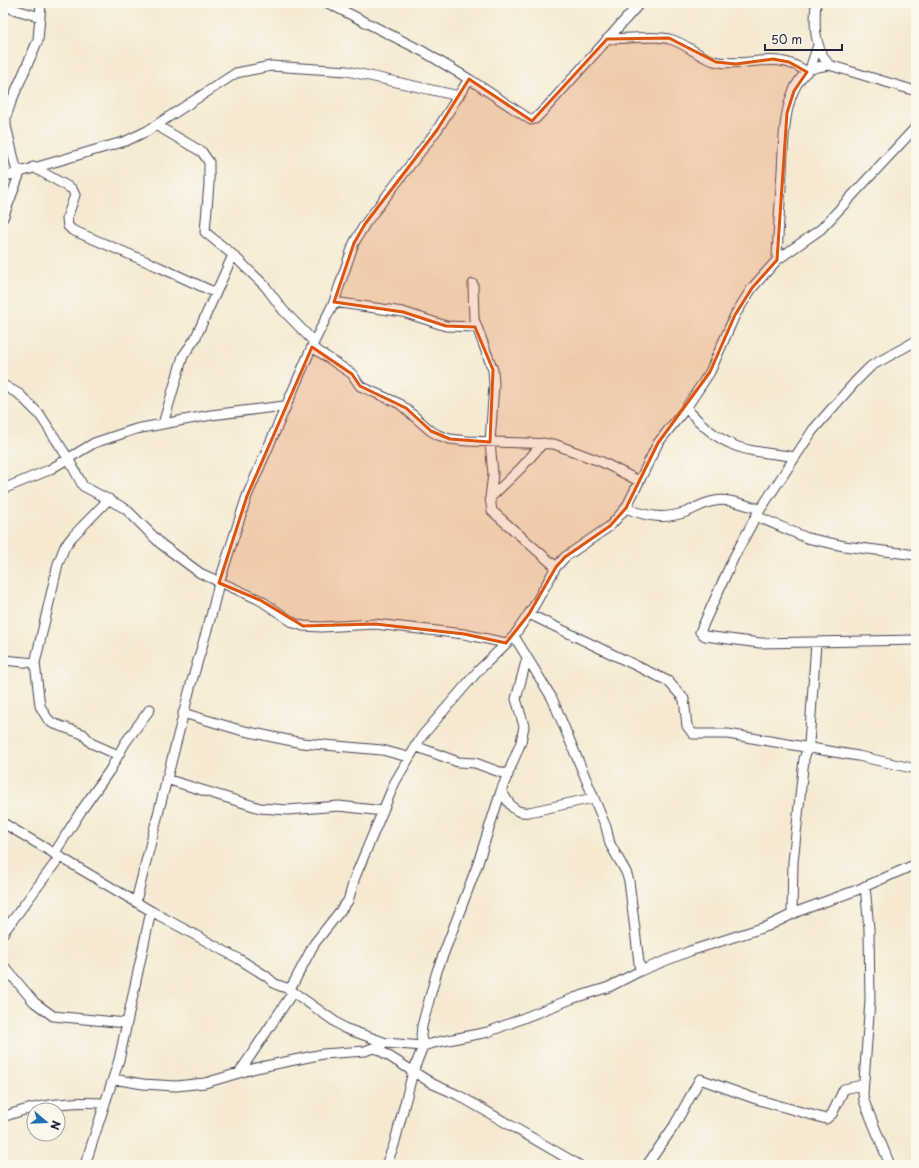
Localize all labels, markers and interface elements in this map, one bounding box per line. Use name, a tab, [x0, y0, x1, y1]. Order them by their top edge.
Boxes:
scale bar	[765, 26, 842, 52]
text: 50 m	[771, 30, 802, 48]
north arrow	[26, 1102, 66, 1142]
text: N	[46, 1119, 65, 1133]

